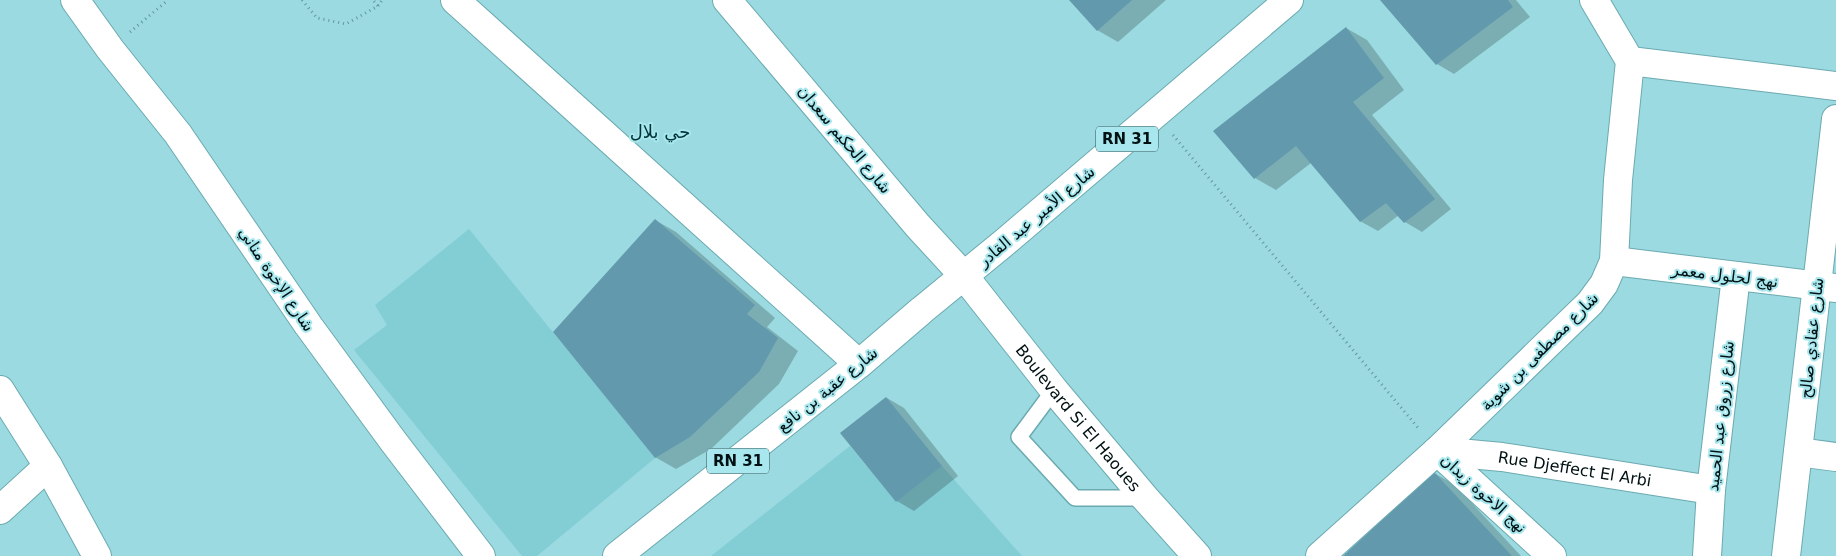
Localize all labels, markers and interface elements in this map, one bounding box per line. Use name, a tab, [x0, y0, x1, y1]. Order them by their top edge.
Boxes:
street label: شارع الحكيم سعدان	[793, 81, 895, 198]
district label: حي بلال	[630, 121, 690, 143]
road number: RN 31	[1096, 126, 1158, 152]
street label: شارع الأمير عبد القادر	[973, 161, 1099, 272]
street label: شارع الإخوة مناني	[234, 223, 319, 336]
street label: نهج لحلول معمر	[1670, 259, 1779, 292]
street label: شارع عقادي صالح	[1796, 277, 1828, 400]
street label: شارع مصطفى بن شوية	[1476, 288, 1603, 415]
street label: شارع زروق عبد الحميد	[1703, 340, 1739, 492]
street label: Boulevard Si El Haoues	[1012, 341, 1144, 496]
street label: شارع عقبة بن نافع	[773, 343, 882, 437]
road number: RN 31	[707, 448, 769, 474]
street label: Rue Djeffect El Arbi	[1497, 448, 1653, 490]
street label: نهج الاخوة زيدان	[1436, 450, 1531, 538]

